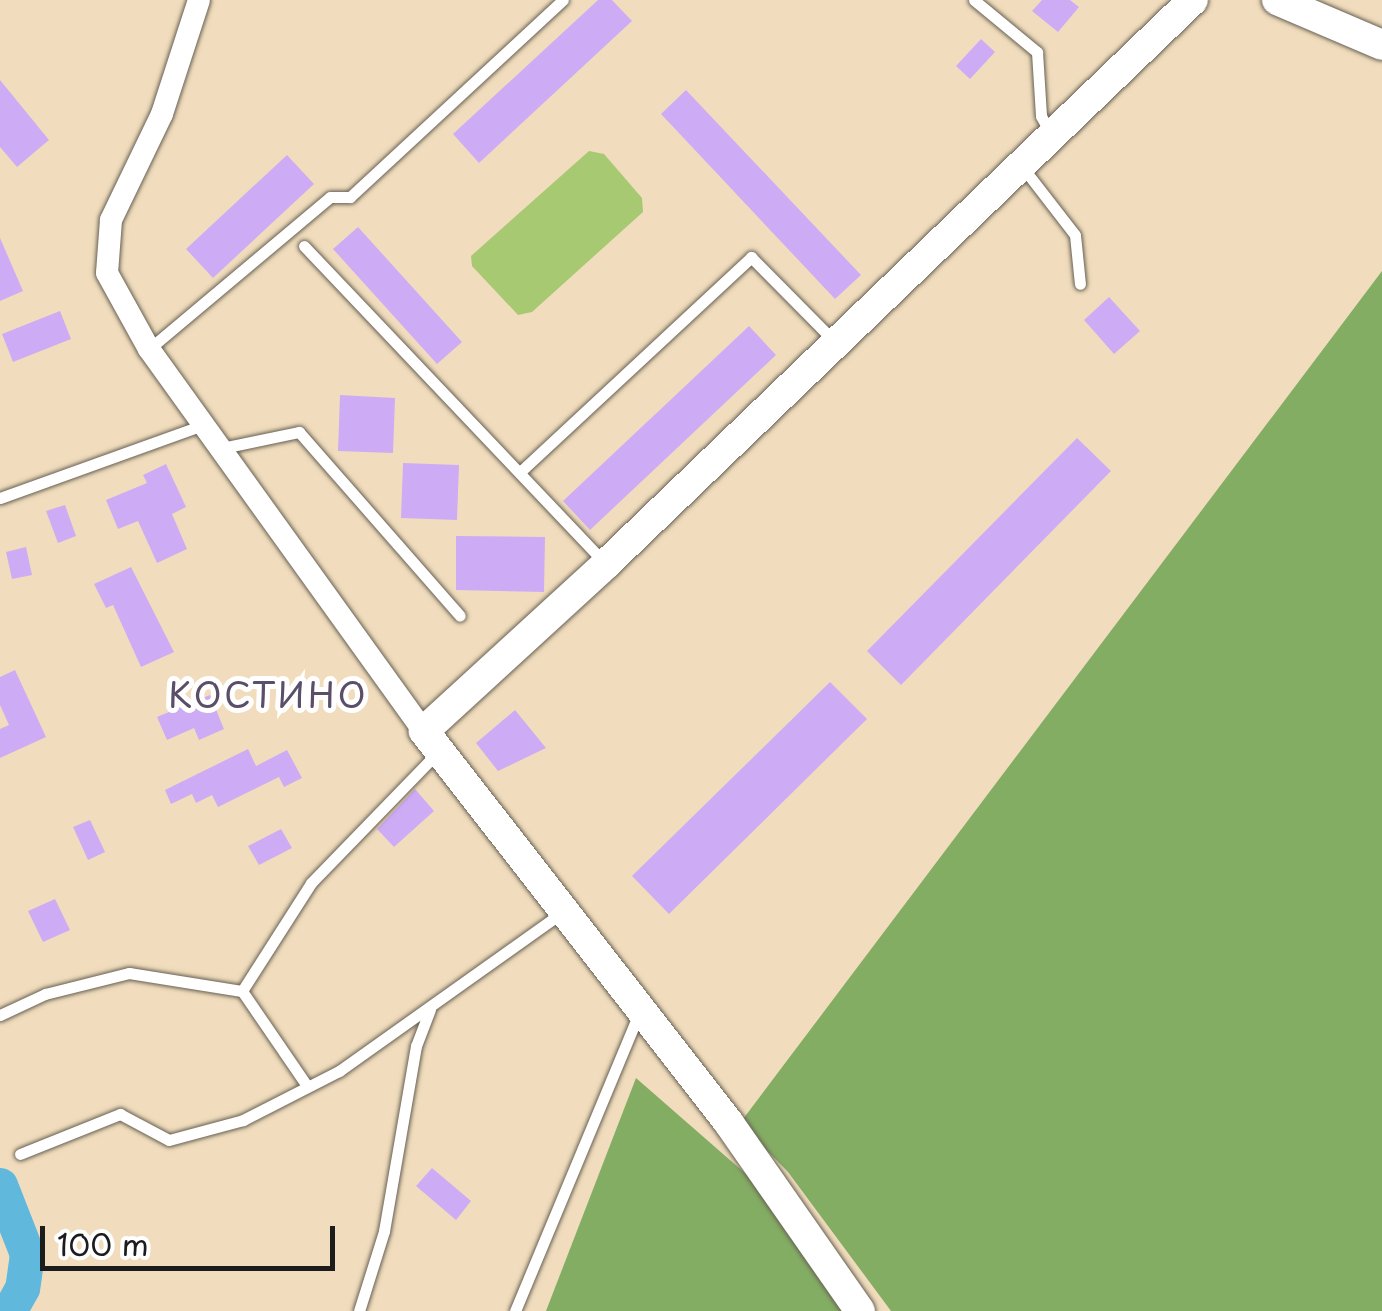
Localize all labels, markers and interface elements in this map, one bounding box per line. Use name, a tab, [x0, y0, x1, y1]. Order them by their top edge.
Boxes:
district label: КОСТИНО	[169, 673, 367, 715]
scale bar	[45, 1206, 340, 1268]
text: 100 m	[57, 1221, 149, 1266]

